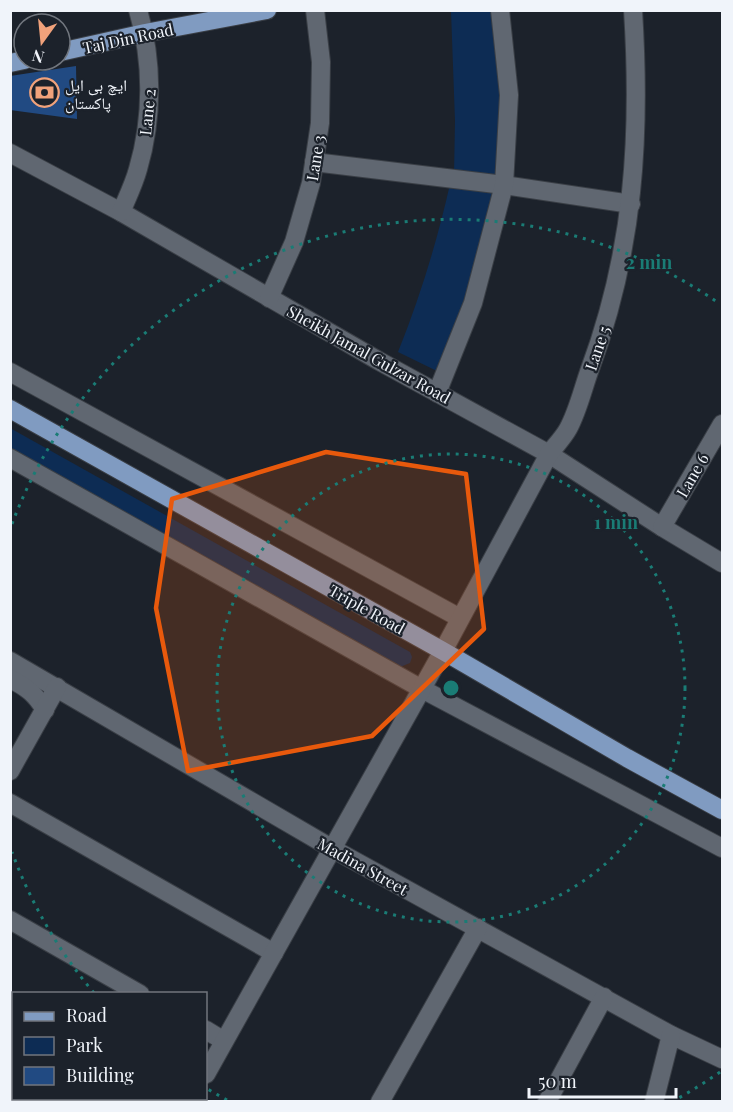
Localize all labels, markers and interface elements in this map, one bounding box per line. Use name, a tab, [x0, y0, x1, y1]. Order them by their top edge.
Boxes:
north arrow	[12, 12, 72, 72]
street label: Taj Din Road	[81, 18, 175, 58]
text: N	[29, 45, 46, 69]
place label: ایچ بی ایل پاکستان	[65, 74, 127, 114]
bank icon: ایچ بی ایل پاکستان	[28, 77, 60, 109]
street label: Lane 2	[134, 88, 160, 136]
street label: Lane 3	[301, 134, 329, 182]
text: 2 min	[626, 250, 672, 274]
street label: Sheikh Jamal Gulzar Road	[283, 300, 455, 408]
street label: Lane 5	[580, 323, 614, 373]
street label: Lane 6	[671, 449, 713, 501]
text: 1 min	[594, 510, 638, 534]
street label: Triple Road	[325, 579, 409, 639]
centre of rings	[441, 678, 461, 698]
street label: Madina Street	[314, 833, 412, 900]
legend	[12, 992, 207, 1100]
text: Road	[66, 1003, 107, 1027]
text: Park	[66, 1033, 103, 1057]
scale bar	[529, 1061, 676, 1099]
text: Building	[66, 1063, 134, 1087]
text: 50 m	[538, 1069, 577, 1093]

